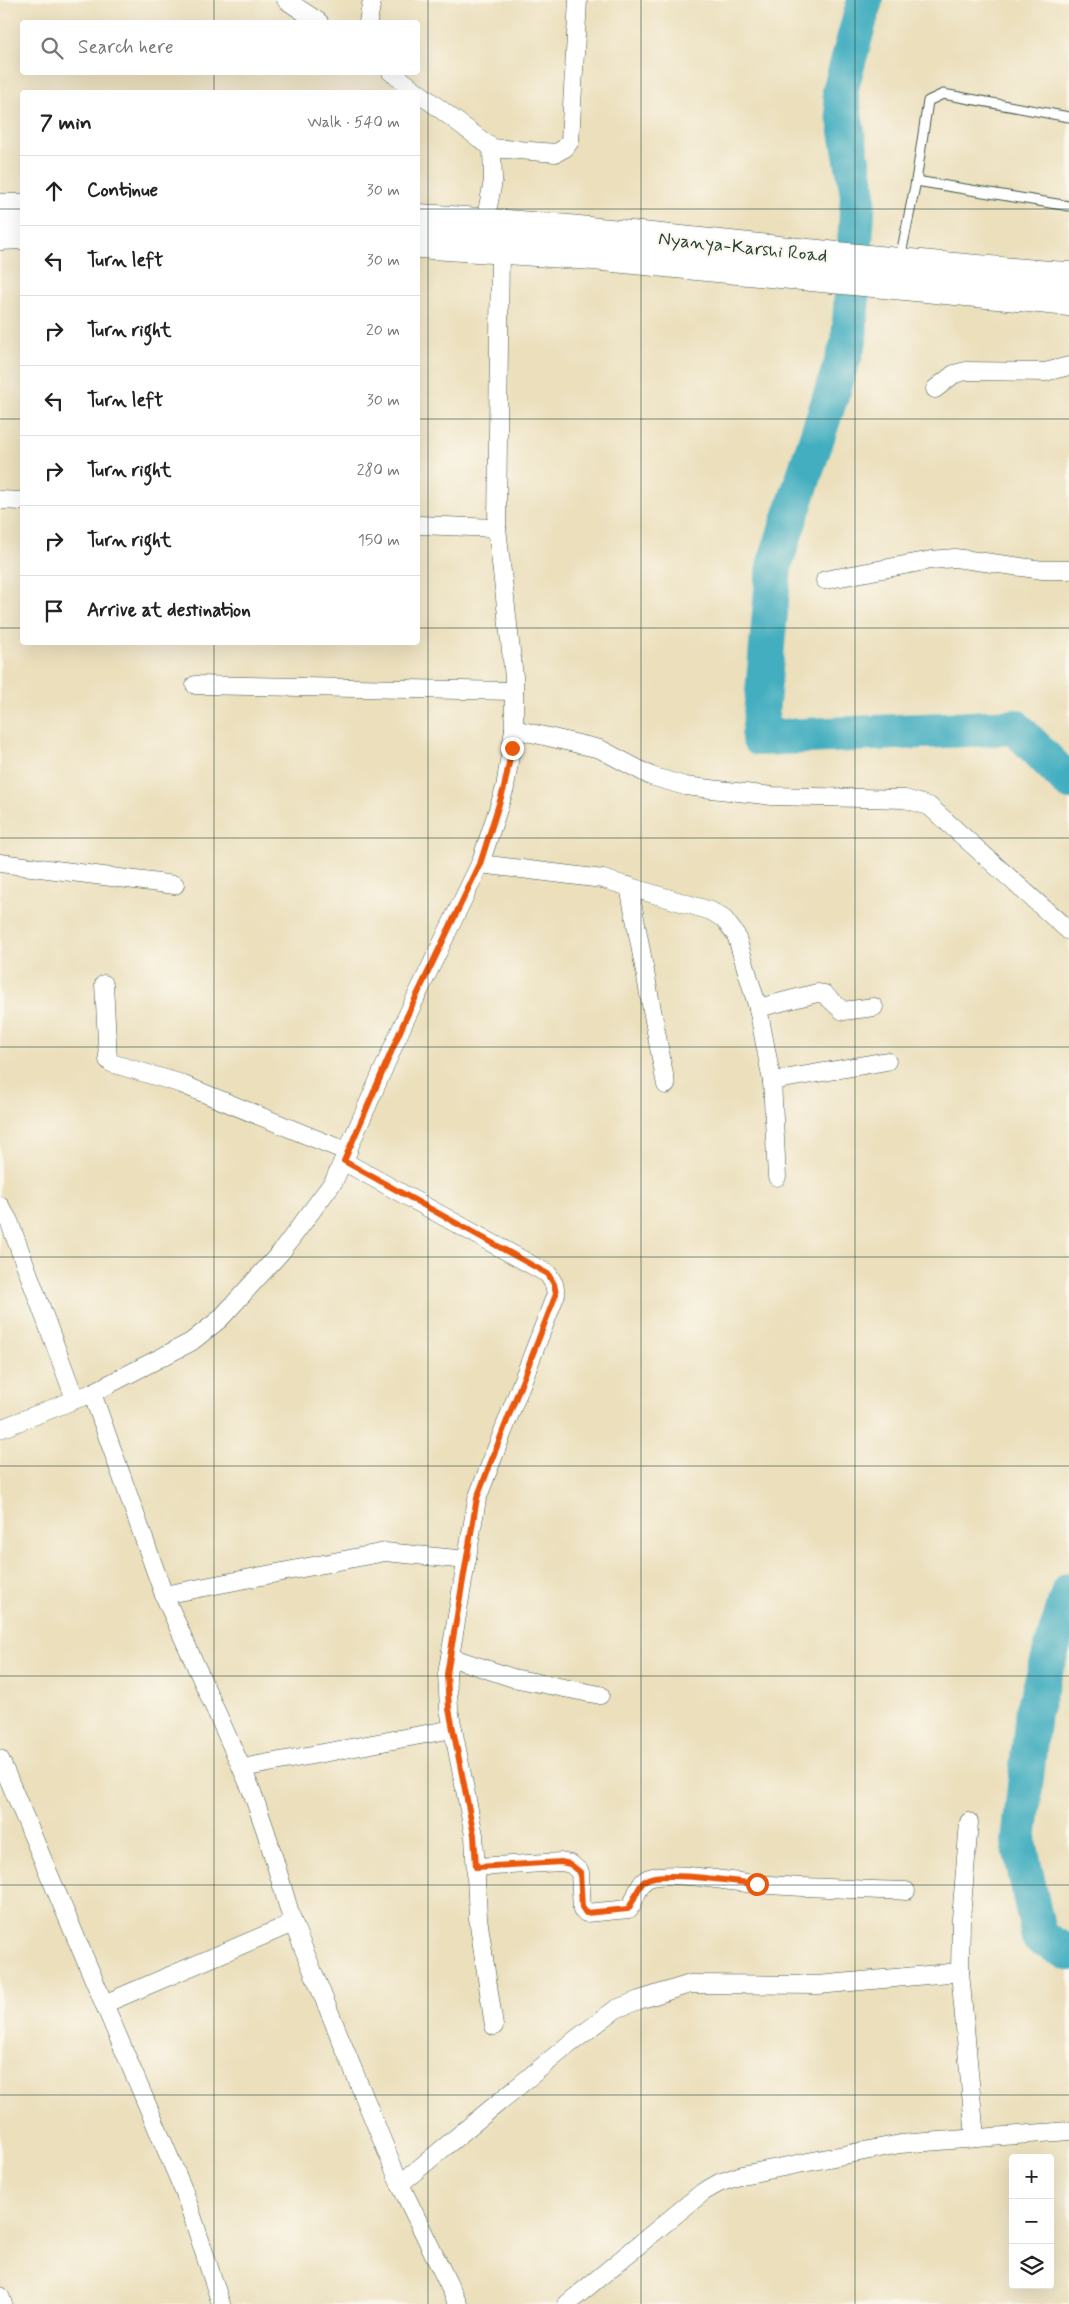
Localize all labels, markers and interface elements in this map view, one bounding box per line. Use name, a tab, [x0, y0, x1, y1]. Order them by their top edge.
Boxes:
search box	[20, 20, 420, 75]
icon: search	[38, 34, 66, 62]
text: Search here	[78, 35, 174, 60]
text: 7 min	[40, 109, 92, 137]
text: Walk · 540 m	[307, 112, 400, 133]
icon: ahead	[40, 177, 68, 205]
text: Continue	[87, 178, 158, 203]
text: 30 m	[367, 180, 400, 201]
street label: Nyanya-Karshi Road	[657, 226, 829, 270]
icon: left	[40, 247, 68, 275]
text: Turn left	[87, 248, 163, 273]
text: 30 m	[367, 250, 400, 271]
icon: right	[40, 317, 68, 345]
text: Turn right	[87, 318, 171, 343]
text: 20 m	[366, 320, 400, 341]
icon: left	[40, 387, 68, 415]
text: Turn left	[87, 388, 163, 413]
text: 30 m	[367, 390, 400, 411]
icon: right	[40, 457, 68, 485]
text: Turn right	[87, 458, 171, 483]
text: 280 m	[357, 460, 400, 481]
icon: right	[40, 527, 68, 555]
text: Turn right	[87, 528, 171, 553]
text: 150 m	[358, 530, 400, 551]
icon: arrive	[40, 597, 68, 625]
text: Arrive at destination	[87, 598, 251, 623]
route end	[501, 737, 524, 760]
route start	[746, 1873, 769, 1896]
map controls	[1009, 2154, 1054, 2289]
button: +	[1009, 2154, 1054, 2199]
button: −	[1009, 2199, 1054, 2244]
button: layers	[1009, 2244, 1054, 2289]

